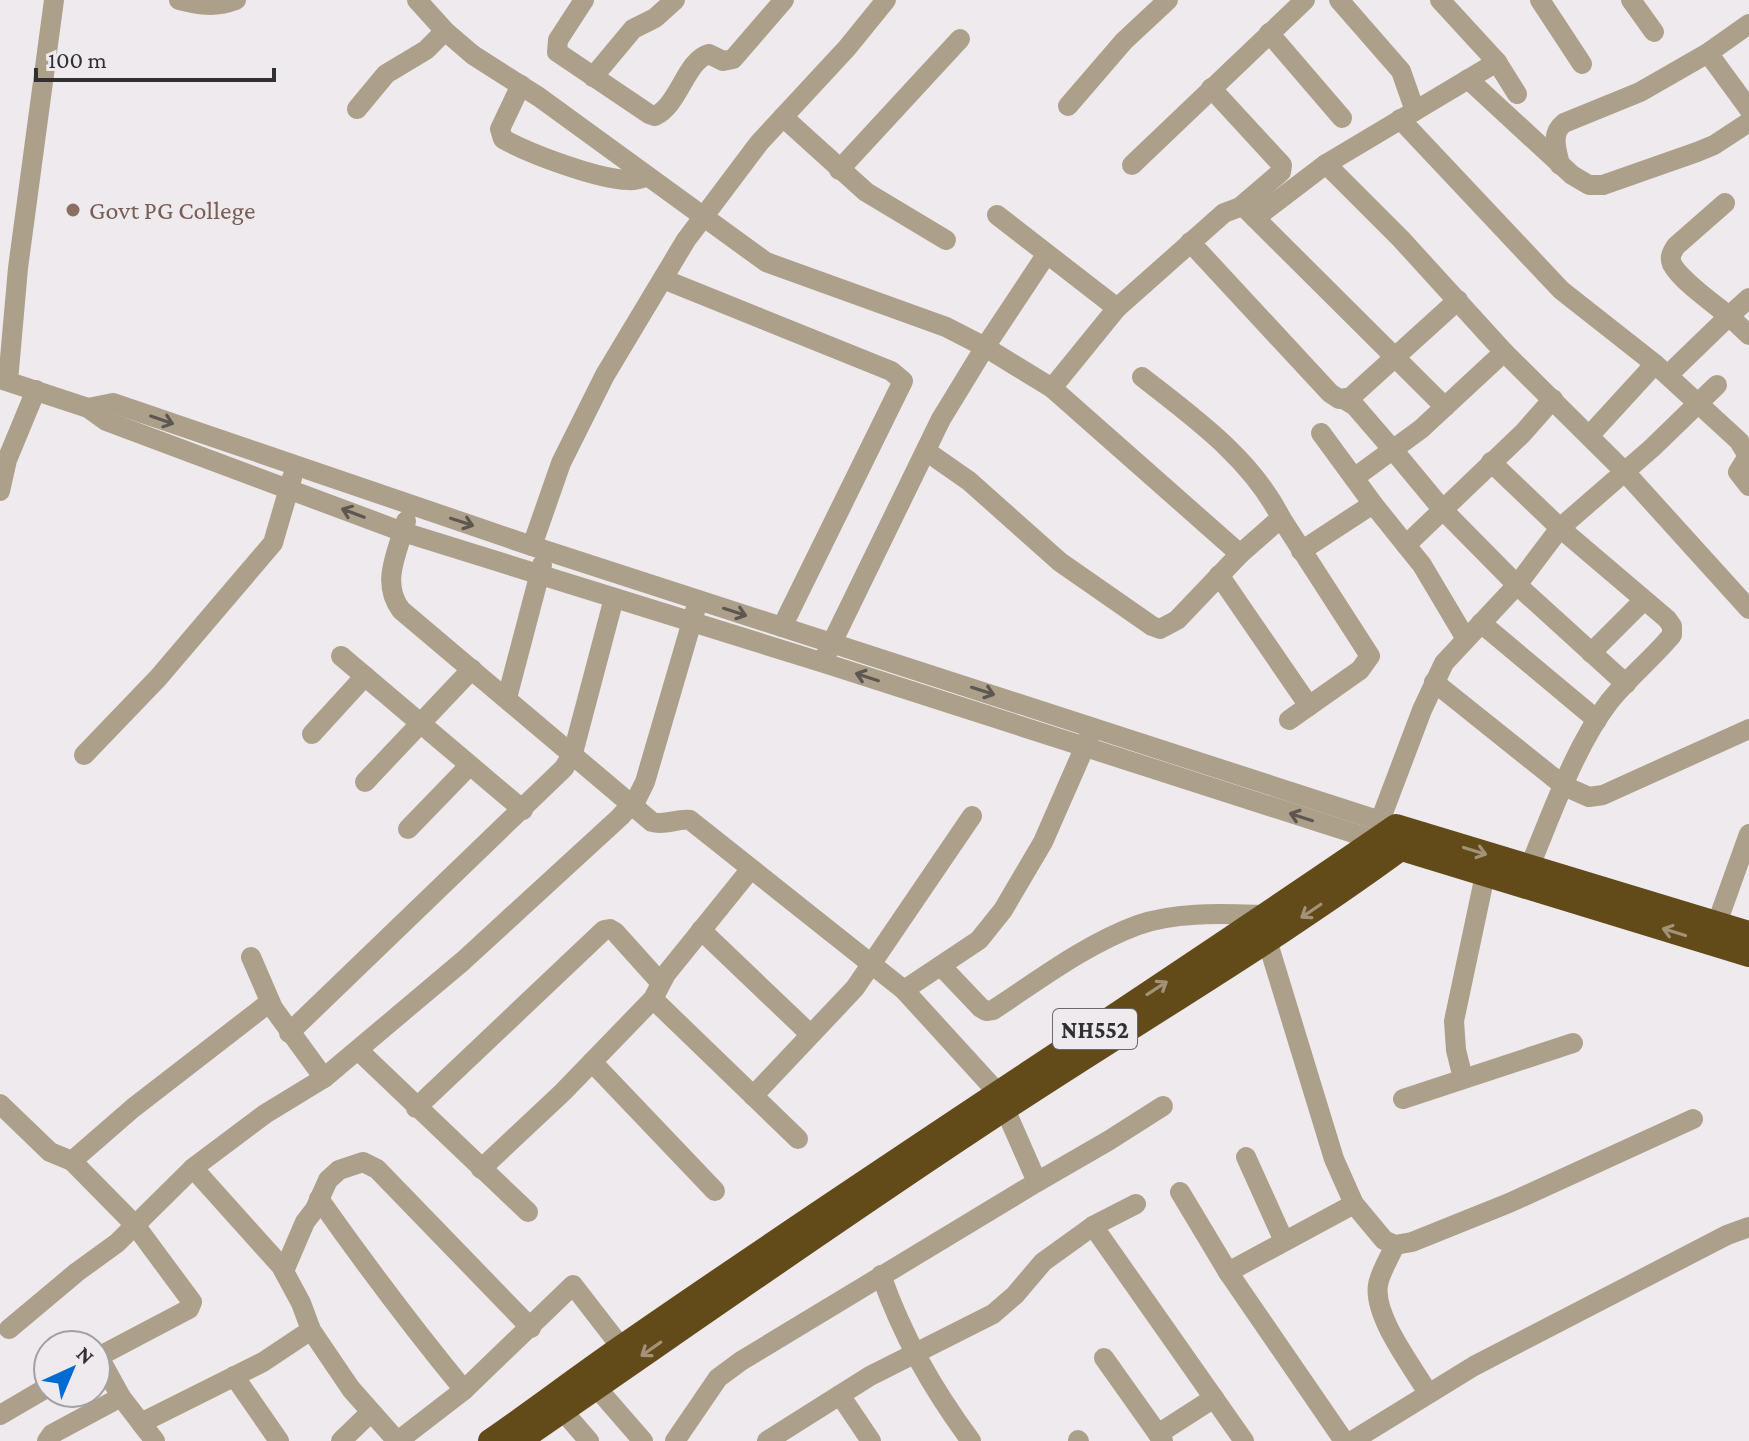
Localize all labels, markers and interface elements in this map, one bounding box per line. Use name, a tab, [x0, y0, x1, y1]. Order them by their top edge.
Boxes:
scale bar	[36, 32, 274, 82]
text: 100 m	[48, 46, 107, 73]
place label: Govt PG College	[89, 196, 255, 225]
marker: Govt PG College	[64, 201, 82, 219]
one-way arrow	[150, 414, 175, 429]
one-way arrow	[341, 505, 366, 519]
one-way arrow	[449, 516, 474, 531]
one-way arrow	[723, 605, 748, 620]
one-way arrow	[855, 668, 880, 683]
one-way arrow	[970, 685, 995, 700]
one-way arrow	[1289, 808, 1314, 823]
one-way arrow	[1462, 844, 1488, 859]
one-way arrow	[1300, 903, 1322, 919]
one-way arrow	[1662, 924, 1688, 939]
one-way arrow	[1145, 980, 1167, 996]
road number: NH552	[1053, 1009, 1137, 1049]
north arrow	[32, 1329, 112, 1409]
text: N	[71, 1341, 100, 1369]
one-way arrow	[640, 1341, 662, 1357]

